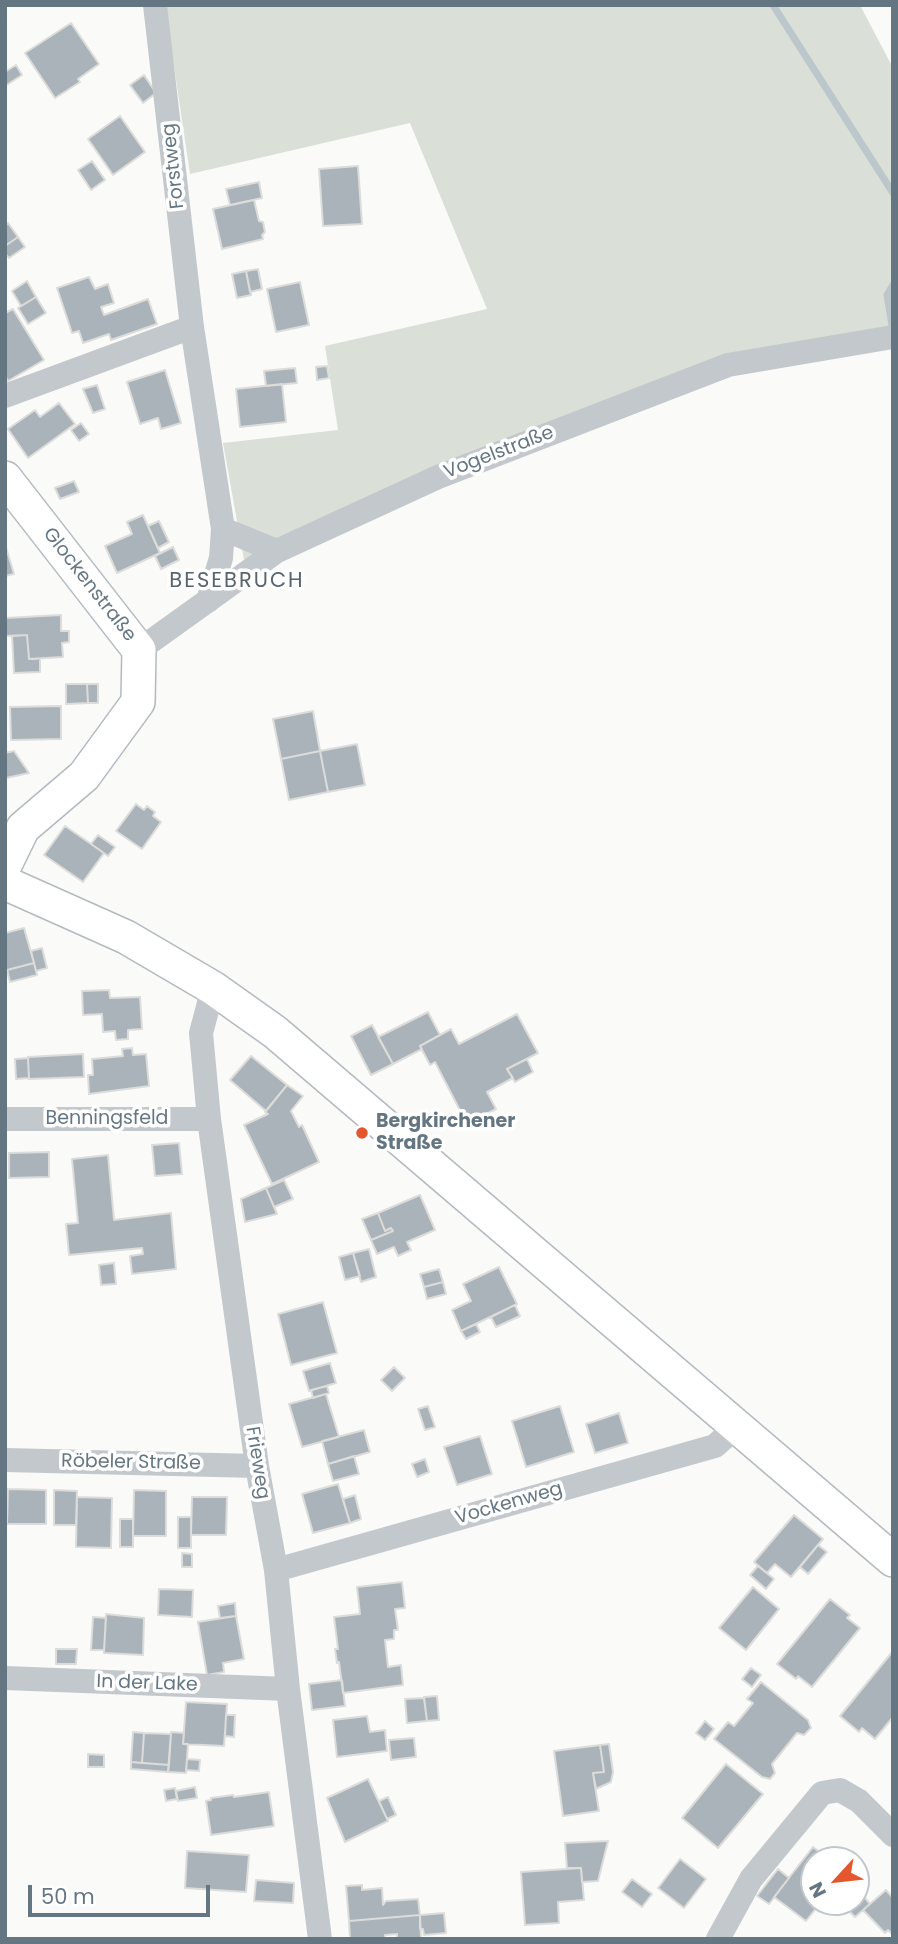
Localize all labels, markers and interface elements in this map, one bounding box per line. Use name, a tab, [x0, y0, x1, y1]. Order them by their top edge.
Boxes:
street label: Forstweg	[158, 122, 190, 210]
street label: Vogelstraße	[441, 422, 557, 484]
street label: Glockenstraße	[37, 523, 141, 647]
district label: BESEBRUCH	[170, 569, 304, 595]
street label: Benningsfeld	[46, 1108, 168, 1130]
place label: Bergkirchener Straße	[376, 1111, 515, 1155]
marker: Bergkirchener Straße	[354, 1125, 370, 1141]
street label: Frieweg	[240, 1425, 274, 1501]
street label: Röbeler Straße	[61, 1450, 201, 1476]
street label: Vockenweg	[453, 1478, 565, 1530]
street label: In der Lake	[96, 1671, 198, 1697]
north arrow	[800, 1846, 870, 1916]
scale bar	[32, 1870, 214, 1914]
text: N	[802, 1877, 833, 1902]
text: 50 m	[41, 1882, 95, 1911]

